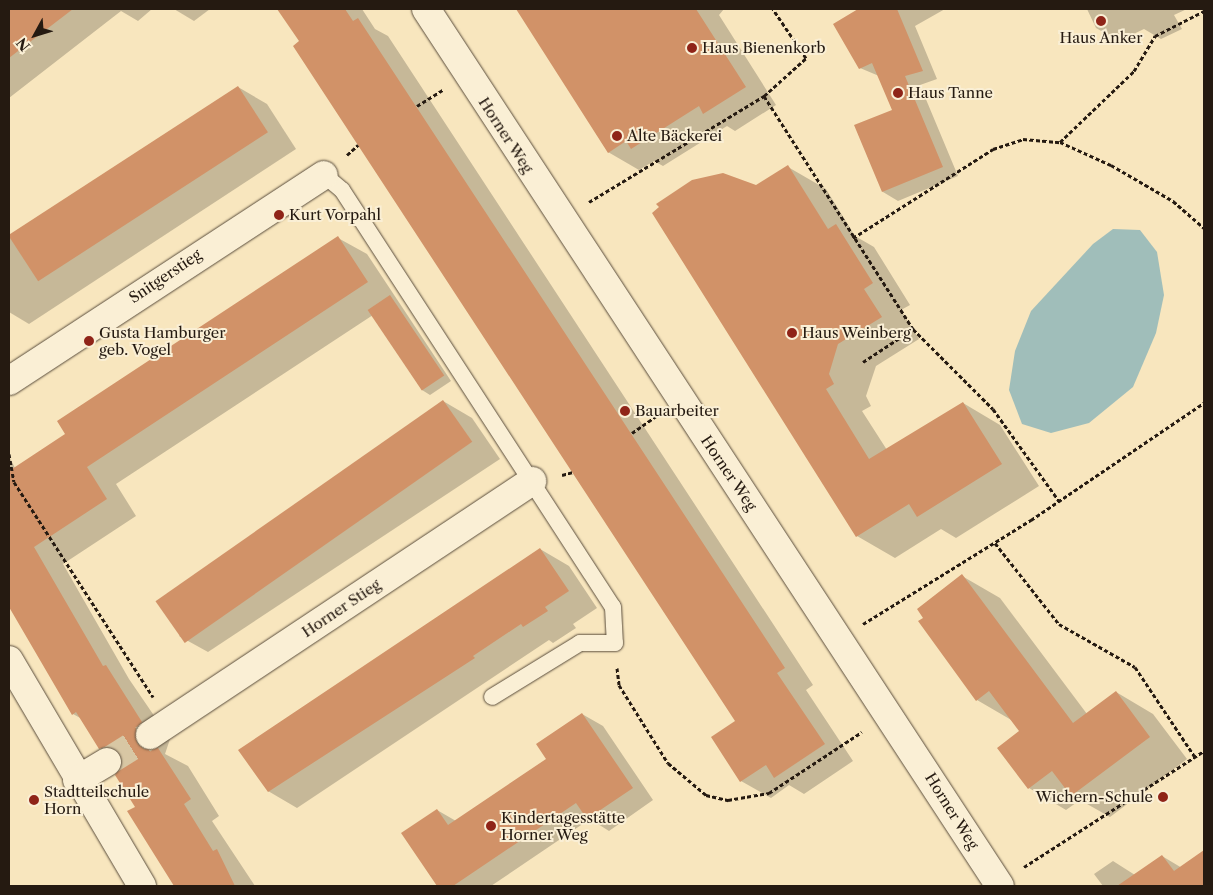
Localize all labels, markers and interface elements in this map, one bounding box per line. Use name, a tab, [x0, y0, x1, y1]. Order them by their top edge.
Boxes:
north arrow	[10, 10, 60, 60]
marker: Haus Anker	[1095, 15, 1107, 27]
place label: Haus Anker	[1059, 29, 1143, 47]
text: N	[13, 34, 34, 55]
place label: Haus Bienenkorb	[702, 39, 826, 57]
marker: Haus Bienenkorb	[686, 42, 698, 54]
place label: Haus Tanne	[908, 84, 993, 102]
marker: Haus Tanne	[892, 87, 904, 99]
street label: Horner Weg	[475, 93, 537, 177]
place label: Alte Bäckerei	[627, 127, 722, 145]
marker: Alte Bäckerei	[611, 130, 623, 142]
place label: Kurt Vorpahl	[289, 206, 382, 224]
marker: Kurt Vorpahl	[273, 209, 285, 221]
street label: Snitgerstieg	[125, 245, 205, 307]
place label: Gusta Hamburger geb. Vogel	[99, 323, 226, 358]
place label: Haus Weinberg	[802, 324, 912, 342]
marker: Haus Weinberg	[786, 327, 798, 339]
marker: Gusta Hamburger geb. Vogel	[83, 335, 95, 347]
place label: Bauarbeiter	[635, 402, 719, 420]
marker: Bauarbeiter	[619, 405, 631, 417]
street label: Horner Weg	[697, 432, 761, 514]
street label: Horner Stieg	[298, 575, 384, 641]
street label: Horner Weg	[921, 769, 983, 853]
place label: Stadtteilschule Horn	[44, 782, 149, 817]
place label: Wichern-Schule	[1035, 788, 1153, 806]
marker: Wichern-Schule	[1157, 791, 1169, 803]
marker: Stadtteilschule Horn	[28, 794, 40, 806]
place label: Kindertagesstätte Horner Weg	[501, 808, 625, 843]
marker: Kindertagesstätte Horner Weg	[485, 820, 497, 832]

